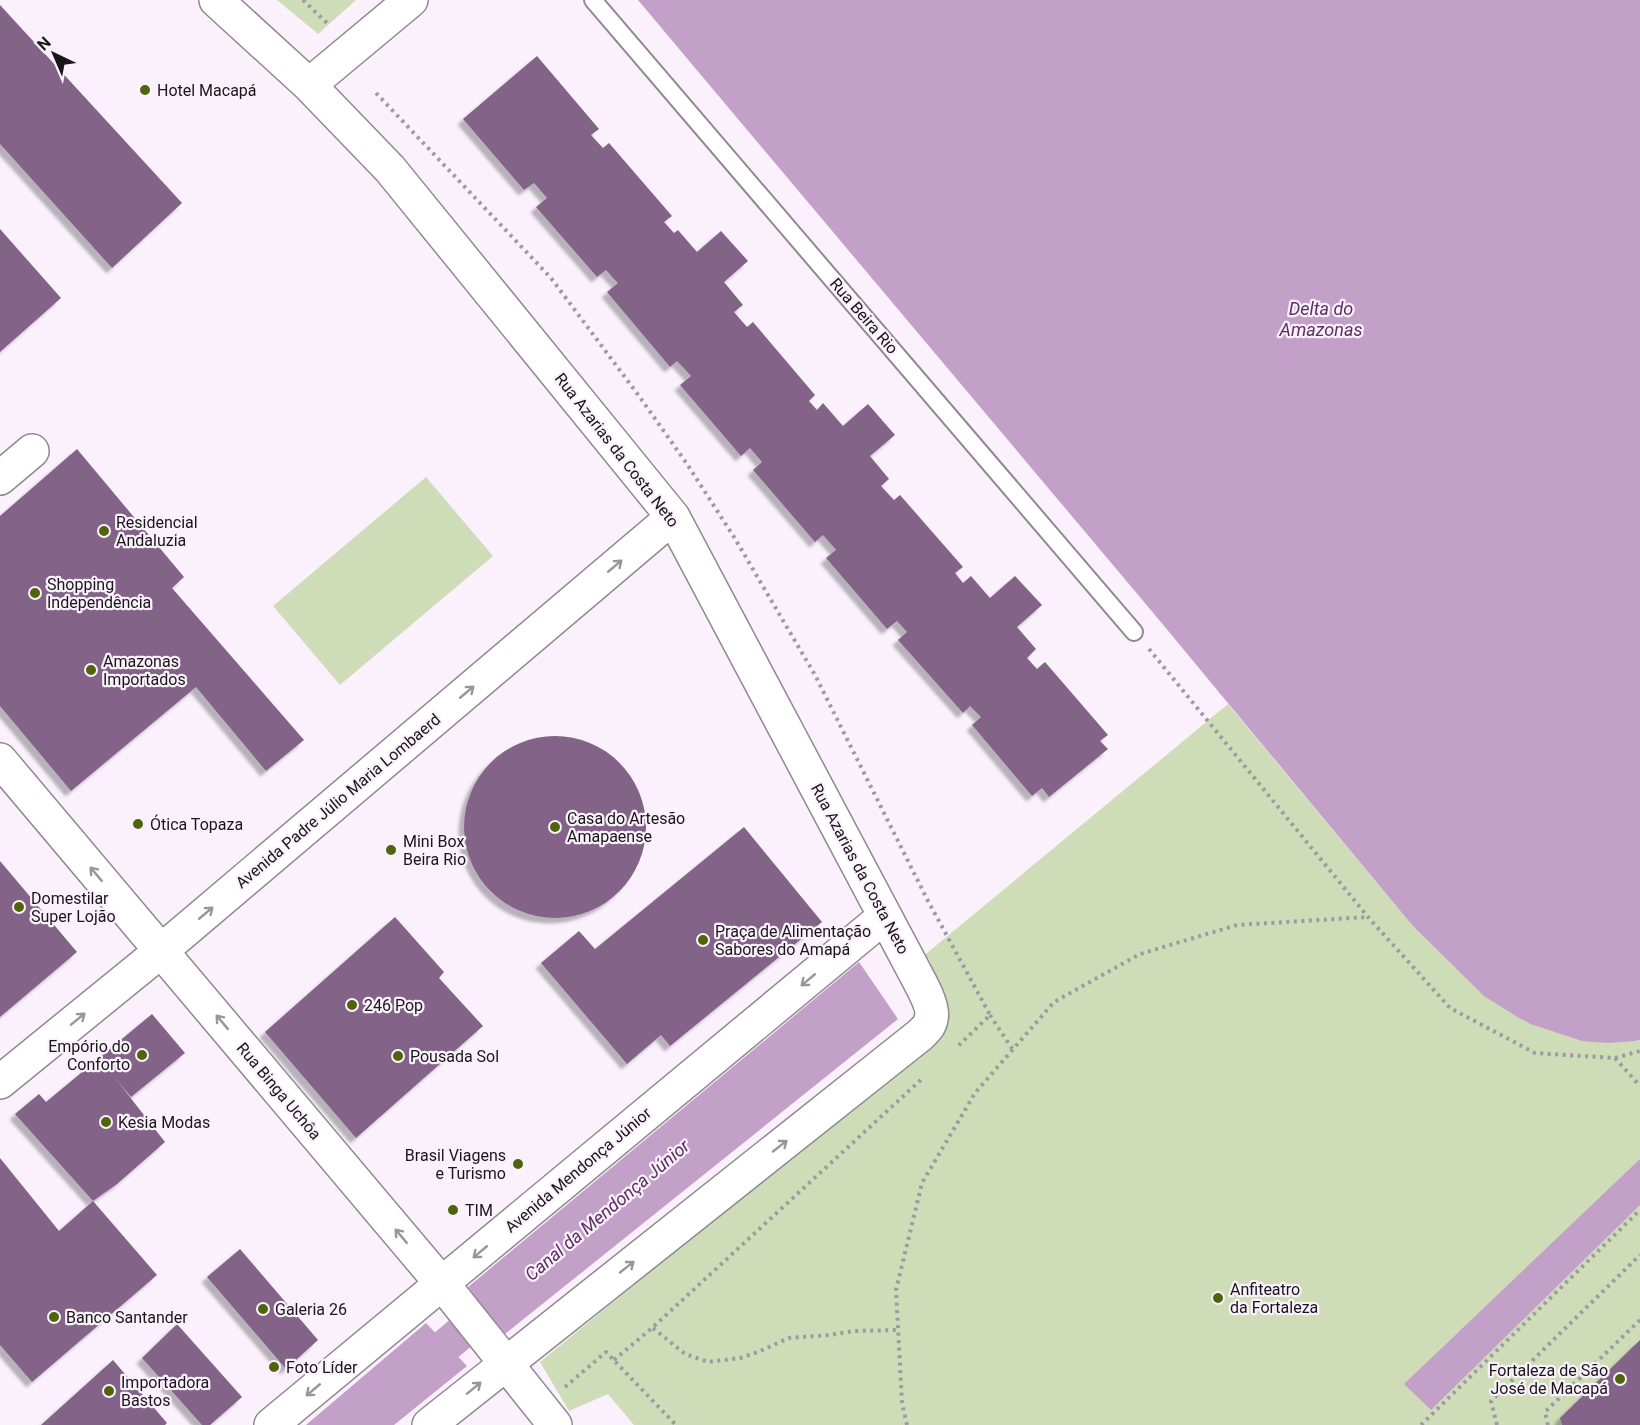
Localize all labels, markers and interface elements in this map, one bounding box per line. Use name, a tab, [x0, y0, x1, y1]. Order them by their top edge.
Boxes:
north arrow	[24, 24, 84, 84]
text: N	[33, 33, 55, 54]
place label: Hotel Macapá	[157, 81, 257, 100]
marker: Hotel Macapá	[138, 83, 152, 97]
street label: Rua Beira Rio	[826, 274, 902, 358]
water label: Delta do Amazonas	[1279, 298, 1362, 340]
street label: Rua Azarias da Costa Neto	[551, 369, 683, 531]
place label: Residencial Andaluzia	[116, 513, 198, 550]
marker: Residencial Andaluzia	[97, 524, 111, 538]
one-way arrow	[607, 559, 623, 572]
place label: Shopping Independência	[47, 575, 151, 612]
marker: Shopping Independência	[28, 586, 42, 600]
place label: Amazonas Importados	[103, 652, 186, 689]
marker: Amazonas Importados	[84, 663, 98, 677]
one-way arrow	[459, 685, 475, 698]
street label: Avenida Padre Júlio Maria Lombaerd	[232, 710, 444, 892]
street label: Rua Azarias da Costa Neto	[807, 781, 913, 957]
place label: Casa do Artesão Amapaense	[567, 809, 685, 846]
place label: Ótica Topaza	[150, 814, 243, 834]
marker: Ótica Topaza	[131, 817, 145, 831]
marker: Casa do Artesão Amapaense	[548, 820, 562, 834]
place label: Mini Box Beira Rio	[403, 832, 466, 869]
marker: Mini Box Beira Rio	[384, 843, 398, 857]
one-way arrow	[90, 866, 103, 882]
place label: Domestilar Super Lojão	[31, 889, 116, 926]
marker: Domestilar Super Lojão	[12, 900, 26, 914]
one-way arrow	[198, 906, 213, 920]
place label: Praça de Alimentação Sabores do Amapá	[715, 922, 871, 959]
marker: Praça de Alimentação Sabores do Amapá	[696, 933, 710, 947]
one-way arrow	[800, 974, 816, 987]
place label: 246 Pop	[364, 996, 423, 1015]
marker: 246 Pop	[345, 998, 359, 1012]
one-way arrow	[70, 1012, 86, 1025]
one-way arrow	[215, 1015, 228, 1031]
place label: Empório do Conforto	[48, 1037, 130, 1074]
street label: Rua Binga Uchôa	[233, 1039, 325, 1143]
place label: Pousada Sol	[410, 1047, 499, 1066]
marker: Empório do Conforto	[135, 1048, 149, 1062]
marker: Pousada Sol	[391, 1049, 405, 1063]
street label: Avenida Mendonça Júnior	[501, 1103, 655, 1237]
place label: Kesia Modas	[118, 1113, 210, 1132]
marker: Kesia Modas	[99, 1115, 113, 1129]
water label: Canal da Mendonça Júnior	[521, 1134, 694, 1285]
one-way arrow	[772, 1140, 788, 1153]
place label: Brasil Viagens e Turismo	[405, 1146, 506, 1183]
marker: Brasil Viagens e Turismo	[511, 1157, 525, 1171]
place label: TIM	[465, 1201, 493, 1220]
marker: TIM	[446, 1203, 460, 1217]
one-way arrow	[395, 1228, 408, 1244]
one-way arrow	[472, 1245, 488, 1258]
one-way arrow	[619, 1261, 635, 1274]
place label: Anfiteatro da Fortaleza	[1230, 1280, 1318, 1317]
marker: Anfiteatro da Fortaleza	[1211, 1291, 1225, 1305]
place label: Galeria 26	[275, 1300, 347, 1319]
marker: Galeria 26	[256, 1302, 270, 1316]
place label: Banco Santander	[66, 1308, 188, 1327]
marker: Banco Santander	[47, 1310, 61, 1324]
place label: Foto Líder	[286, 1358, 358, 1377]
marker: Foto Líder	[267, 1360, 281, 1374]
place label: Fortaleza de São José de Macapá	[1489, 1361, 1608, 1398]
marker: Fortaleza de São José de Macapá	[1613, 1372, 1627, 1386]
place label: Importadora Bastos	[121, 1373, 209, 1410]
one-way arrow	[466, 1382, 482, 1395]
one-way arrow	[306, 1383, 321, 1397]
marker: Importadora Bastos	[102, 1384, 116, 1398]

